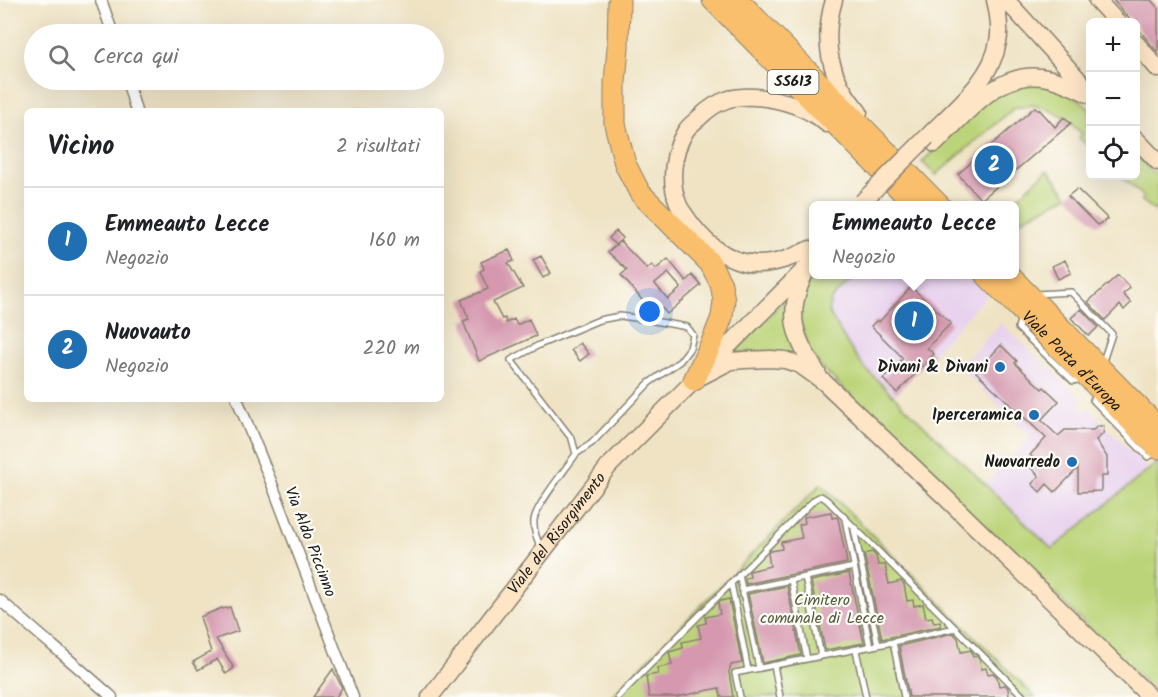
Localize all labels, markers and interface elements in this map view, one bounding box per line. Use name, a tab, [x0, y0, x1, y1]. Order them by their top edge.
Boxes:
map controls	[1086, 18, 1140, 180]
button: +	[1086, 18, 1140, 72]
search box	[24, 24, 444, 90]
text: Cerca qui	[93, 40, 179, 75]
icon: search	[45, 41, 78, 74]
road number: SS613	[768, 70, 818, 94]
button: −	[1086, 72, 1140, 126]
text: Vicino	[48, 126, 114, 168]
button: locate	[1086, 126, 1140, 180]
text: 2 risultati	[336, 131, 420, 163]
pin: 2	[974, 142, 1014, 188]
popup	[809, 201, 1019, 279]
text: Emmeauto Lecce	[832, 207, 996, 242]
text: Emmeauto Lecce	[105, 208, 269, 243]
text: 1	[64, 225, 71, 257]
text: 160 m	[369, 225, 420, 257]
text: Negozio	[832, 242, 896, 274]
text: Negozio	[105, 243, 169, 275]
your location	[635, 297, 664, 326]
pin: 1	[894, 298, 934, 344]
street label: Viale Porta d'Europa	[1016, 305, 1128, 418]
text: Nuovauto	[105, 316, 191, 351]
text: 2	[62, 333, 73, 365]
text: 220 m	[363, 333, 420, 365]
text: Negozio	[105, 351, 169, 383]
place label: Divani & Divani	[878, 355, 989, 380]
marker: Divani & Divani	[993, 360, 1007, 374]
place label: Iperceramica	[932, 403, 1022, 428]
marker: Iperceramica	[1027, 408, 1041, 422]
place label: Nuovarredo	[985, 450, 1060, 475]
marker: Nuovarredo	[1065, 455, 1079, 469]
street label: Viale del Risorgimento	[501, 467, 612, 600]
street label: Via Aldo Piccinno	[277, 483, 343, 601]
park label: Cimitero comunale di Lecce	[760, 588, 884, 631]

